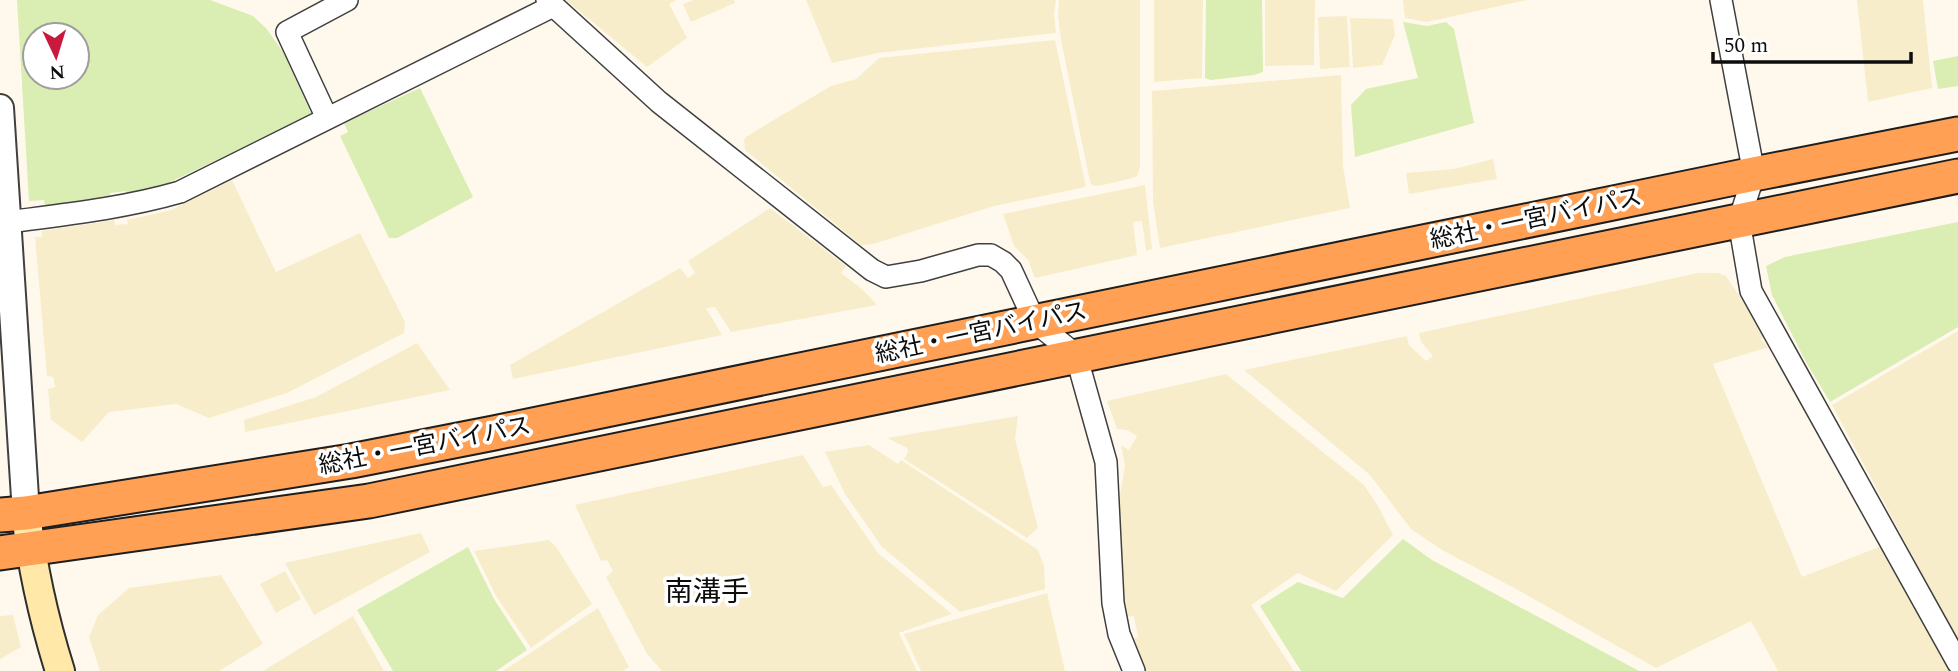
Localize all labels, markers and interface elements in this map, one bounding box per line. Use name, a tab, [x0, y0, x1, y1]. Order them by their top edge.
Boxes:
north arrow	[21, 21, 91, 91]
scale bar	[1713, 21, 1911, 65]
text: 50 m	[1724, 30, 1768, 62]
text: N	[48, 56, 66, 86]
street label: 総社・一宮バイパス	[1427, 179, 1645, 259]
street label: 総社・一宮バイパス	[872, 293, 1090, 373]
street label: 総社・一宮バイパス	[316, 408, 534, 484]
district label: 南溝手	[665, 571, 749, 614]

